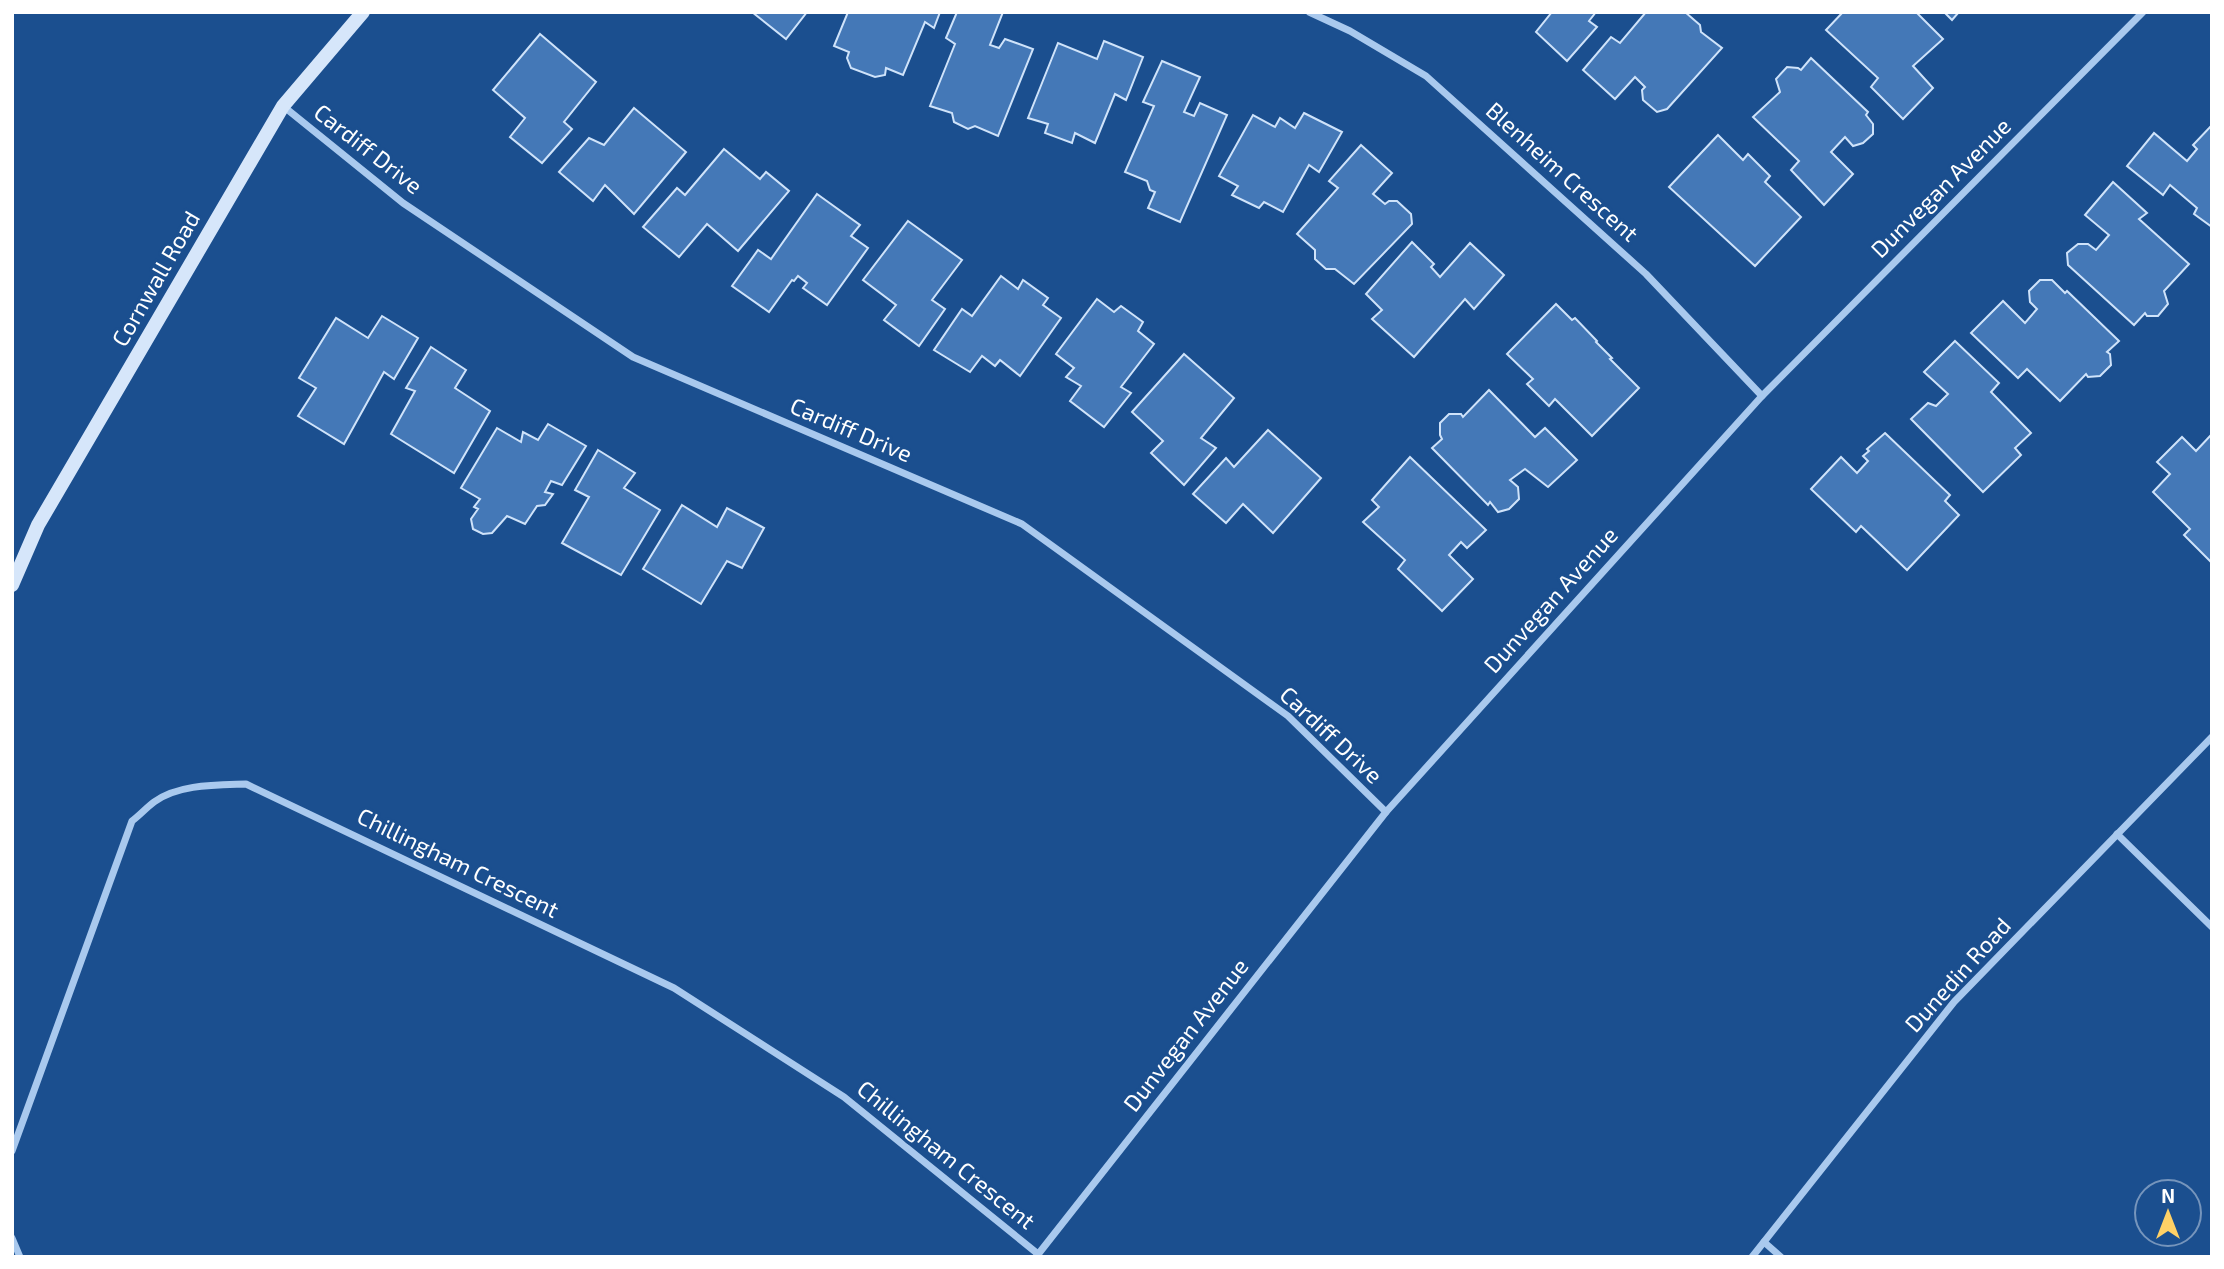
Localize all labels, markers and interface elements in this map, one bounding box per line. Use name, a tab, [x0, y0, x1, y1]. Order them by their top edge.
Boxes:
street label: Blenheim Crescent	[1481, 96, 1645, 247]
street label: Cardiff Drive	[309, 97, 428, 199]
street label: Dunvegan Avenue	[1864, 111, 2016, 263]
street label: Cornwall Road	[105, 206, 205, 351]
street label: Cardiff Drive	[786, 391, 917, 467]
street label: Dunvegan Avenue	[1477, 521, 1623, 678]
street label: Cardiff Drive	[1275, 680, 1389, 789]
street label: Chillingham Crescent	[353, 801, 564, 923]
street label: Dunedin Road	[1899, 911, 2016, 1037]
street label: Dunvegan Avenue	[1117, 952, 1254, 1116]
street label: Chillingham Crescent	[852, 1074, 1041, 1235]
north arrow	[2133, 1178, 2203, 1248]
text: N	[2161, 1184, 2175, 1207]

